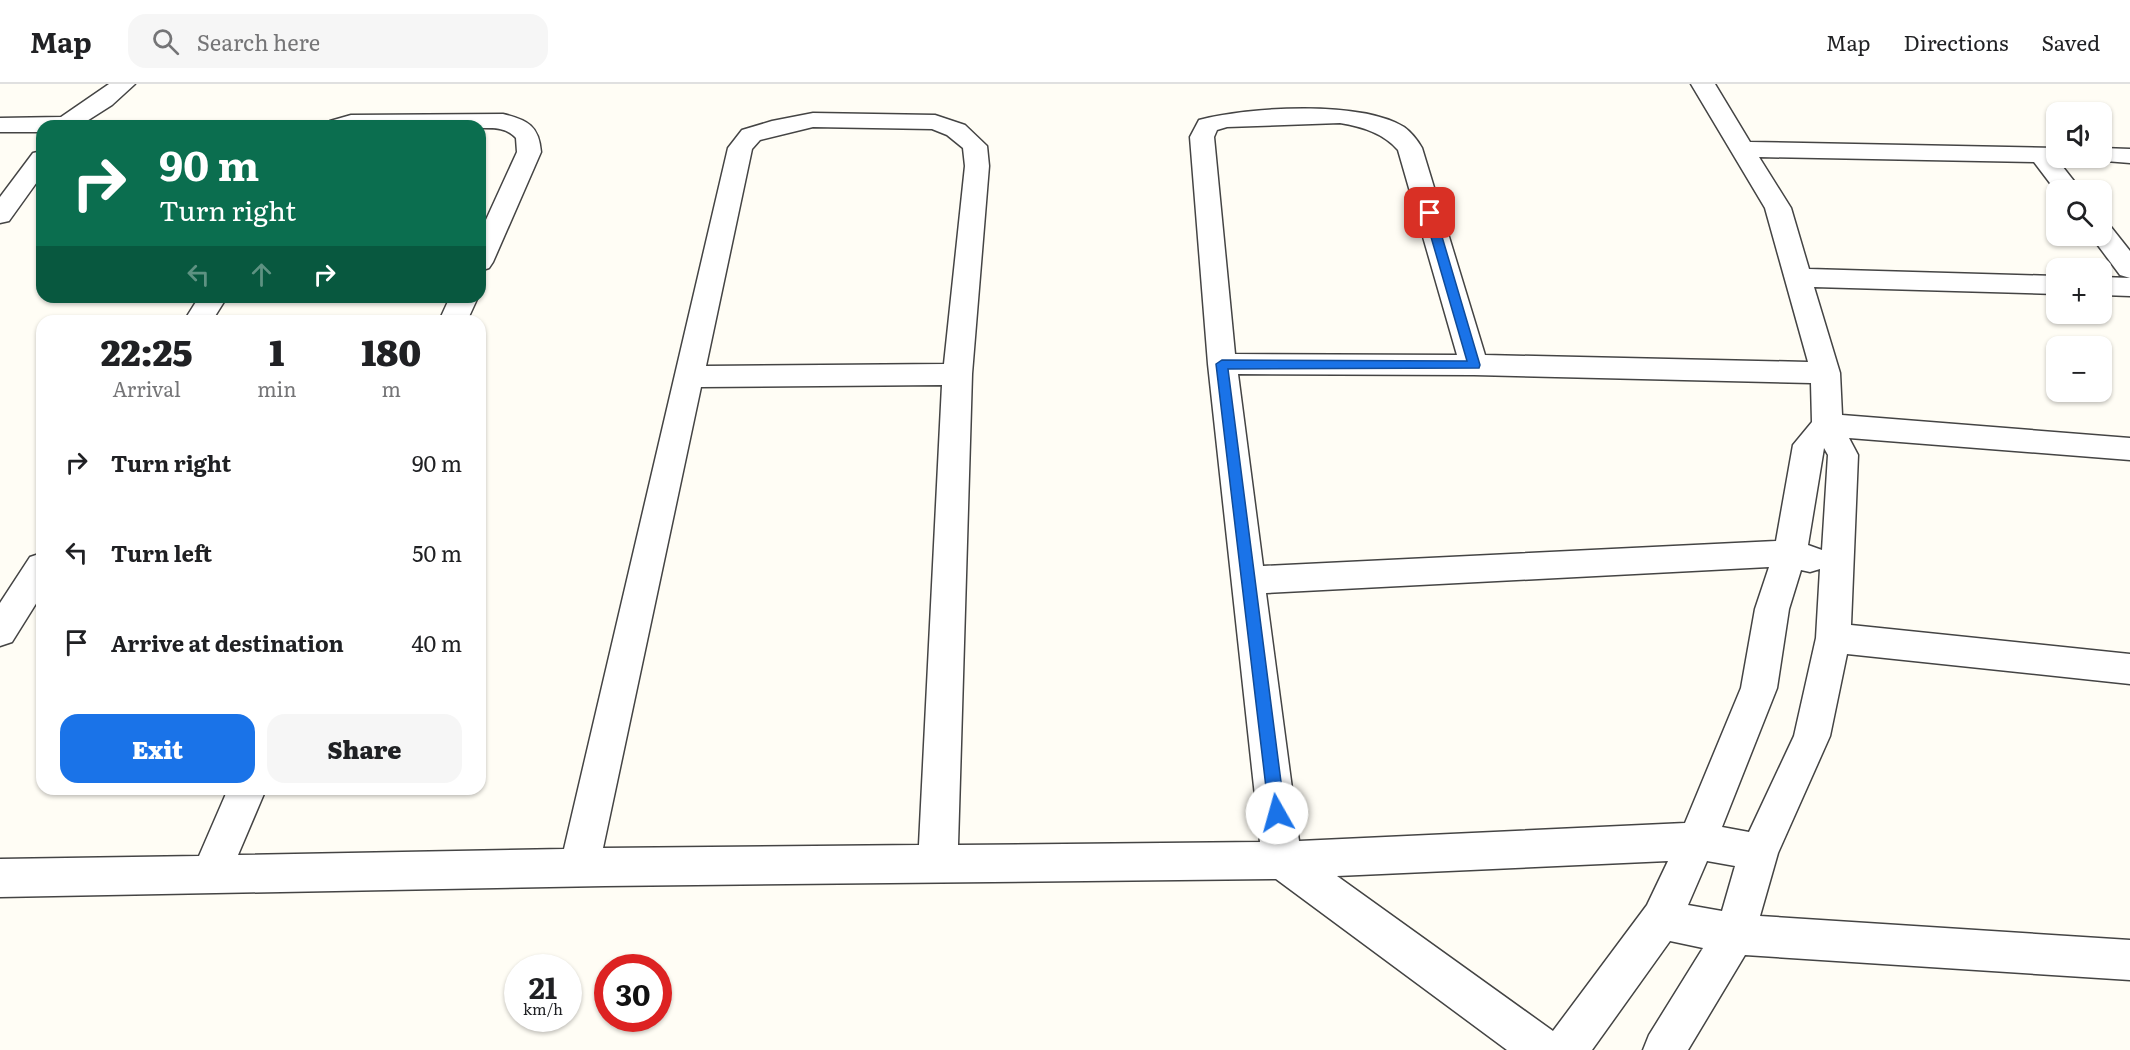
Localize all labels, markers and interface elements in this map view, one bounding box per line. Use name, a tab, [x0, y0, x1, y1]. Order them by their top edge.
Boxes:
search box	[128, 14, 548, 68]
text: Map	[30, 20, 92, 62]
icon: search	[149, 25, 182, 58]
text: Search here	[197, 25, 320, 58]
text: Map	[1826, 26, 1871, 57]
text: Directions	[1904, 26, 2009, 57]
text: Saved	[2042, 26, 2100, 57]
map controls	[2046, 102, 2112, 402]
button: sound	[2046, 102, 2112, 168]
text: 90 m	[159, 132, 259, 194]
icon: right	[60, 144, 138, 222]
button: search	[2046, 180, 2112, 246]
pin	[1404, 187, 1455, 238]
text: Turn right	[159, 189, 296, 229]
icon: arrive	[1413, 196, 1446, 229]
icon: left	[182, 258, 215, 291]
icon: ahead	[245, 258, 278, 291]
icon: right	[308, 258, 341, 291]
button: +	[2046, 258, 2112, 324]
text: 22:25	[101, 324, 193, 377]
text: 1	[269, 324, 284, 377]
text: 180	[361, 324, 421, 377]
button: −	[2046, 336, 2112, 402]
text: Arrival	[112, 373, 181, 403]
text: min	[257, 373, 297, 403]
text: m	[382, 373, 401, 403]
icon: right	[60, 446, 93, 479]
text: Turn right	[111, 446, 231, 479]
text: 90 m	[412, 446, 462, 479]
icon: left	[60, 536, 93, 569]
text: Turn left	[111, 536, 212, 569]
text: 50 m	[412, 536, 462, 569]
icon: arrive	[60, 626, 93, 659]
text: Arrive at destination	[111, 626, 344, 659]
text: 40 m	[411, 626, 462, 659]
button: Exit	[60, 714, 255, 783]
button: Share	[267, 714, 462, 783]
position arrow	[1245, 781, 1309, 845]
speed limit sign: 30	[594, 954, 672, 1032]
text: 21	[529, 964, 557, 1008]
text: km/h	[523, 997, 563, 1020]

